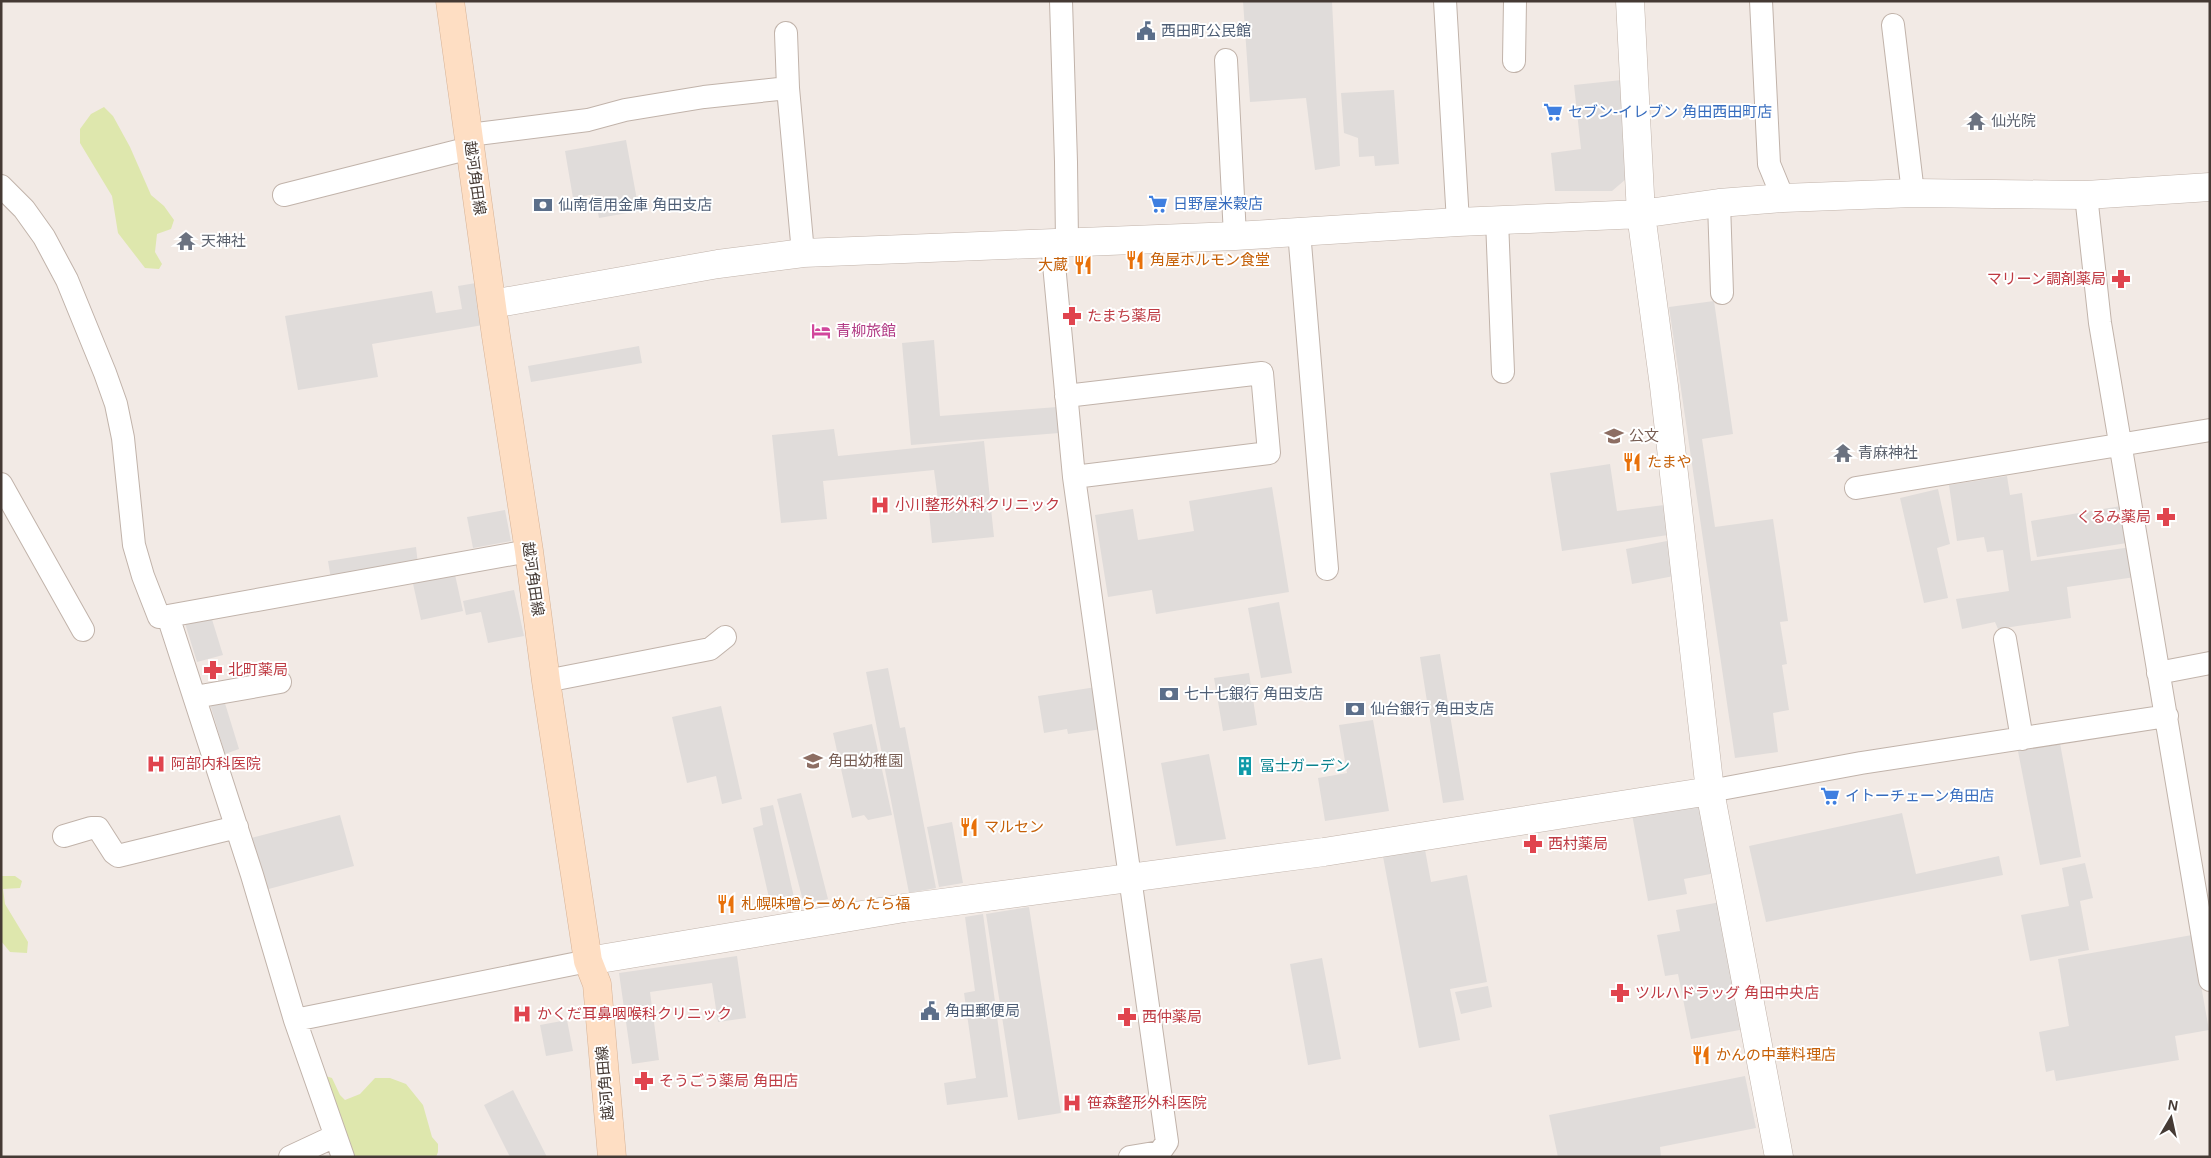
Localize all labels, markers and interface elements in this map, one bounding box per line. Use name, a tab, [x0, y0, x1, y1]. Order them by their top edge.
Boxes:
public building icon: 西田町公民館	[1135, 20, 1157, 42]
place label: 西田町公民館	[1161, 22, 1251, 39]
supermarket icon: セブン-イレブン 角田西田町店	[1542, 101, 1564, 123]
place label: セブン-イレブン 角田西田町店	[1568, 103, 1772, 120]
temple icon: 仙光院	[1965, 110, 1987, 132]
place label: 仙光院	[1991, 112, 2036, 129]
street label: 越河角田線	[462, 139, 489, 216]
supermarket icon: 日野屋米穀店	[1147, 193, 1169, 215]
bank icon: 仙南信用金庫 角田支店	[532, 194, 554, 216]
place label: 日野屋米穀店	[1173, 195, 1263, 212]
place label: 仙南信用金庫 角田支店	[558, 196, 712, 213]
temple icon: 天神社	[175, 230, 197, 252]
place label: 天神社	[201, 232, 246, 249]
restaurant icon: 角屋ホルモン食堂	[1124, 249, 1146, 271]
place label: 角屋ホルモン食堂	[1150, 251, 1270, 268]
restaurant icon: 大蔵	[1072, 254, 1094, 276]
place label: 大蔵	[1038, 256, 1068, 273]
pharmacy icon: マリーン調剤薬局	[2110, 268, 2132, 290]
place label: マリーン調剤薬局	[1987, 270, 2106, 287]
pharmacy icon: たまち薬局	[1061, 305, 1083, 327]
place label: たまち薬局	[1087, 307, 1162, 324]
hotel icon: 青柳旅館	[810, 320, 832, 342]
place label: 青柳旅館	[836, 322, 896, 339]
school or university icon: 公文	[1603, 425, 1625, 447]
place label: 公文	[1629, 427, 1659, 444]
temple icon: 青麻神社	[1832, 442, 1854, 464]
place label: 青麻神社	[1858, 444, 1918, 461]
restaurant icon: たまや	[1621, 451, 1643, 473]
place label: たまや	[1647, 453, 1692, 470]
hospital icon: 小川整形外科クリニック	[869, 494, 891, 516]
place label: 小川整形外科クリニック	[895, 496, 1060, 513]
pharmacy icon: くるみ薬局	[2155, 506, 2177, 528]
place label: くるみ薬局	[2076, 508, 2151, 525]
street label: 越河角田線	[520, 540, 547, 617]
pharmacy icon: 北町薬局	[202, 659, 224, 681]
place label: 北町薬局	[228, 661, 288, 678]
bank icon: 七十七銀行 角田支店	[1158, 683, 1180, 705]
place label: 七十七銀行 角田支店	[1184, 685, 1323, 702]
bank icon: 仙台銀行 角田支店	[1344, 698, 1366, 720]
place label: 仙台銀行 角田支店	[1370, 700, 1494, 717]
school or university icon: 角田幼稚園	[802, 750, 824, 772]
place label: 角田幼稚園	[828, 752, 903, 769]
hospital icon: 阿部内科医院	[145, 753, 167, 775]
place label: 阿部内科医院	[171, 755, 261, 772]
building icon: 冨士ガーデン	[1234, 755, 1256, 777]
place label: 冨士ガーデン	[1260, 757, 1350, 774]
supermarket icon: イトーチェーン角田店	[1819, 785, 1841, 807]
place label: イトーチェーン角田店	[1845, 787, 1994, 804]
restaurant icon: マルセン	[958, 816, 980, 838]
place label: マルセン	[984, 818, 1044, 835]
pharmacy icon: 西村薬局	[1522, 833, 1544, 855]
place label: 西村薬局	[1548, 835, 1608, 852]
restaurant icon: 札幌味噌らーめん たら福	[715, 893, 737, 915]
place label: 札幌味噌らーめん たら福	[741, 895, 910, 912]
pharmacy icon: ツルハドラッグ 角田中央店	[1609, 982, 1631, 1004]
place label: ツルハドラッグ 角田中央店	[1635, 984, 1819, 1001]
public building icon: 角田郵便局	[919, 1000, 941, 1022]
place label: 角田郵便局	[945, 1002, 1020, 1019]
hospital icon: かくだ耳鼻咽喉科クリニック	[511, 1003, 533, 1025]
place label: かくだ耳鼻咽喉科クリニック	[537, 1005, 732, 1022]
pharmacy icon: 西仲薬局	[1116, 1006, 1138, 1028]
place label: 西仲薬局	[1142, 1008, 1202, 1025]
restaurant icon: かんの中華料理店	[1690, 1044, 1712, 1066]
street label: 越河角田線	[593, 1045, 616, 1122]
place label: かんの中華料理店	[1716, 1046, 1836, 1063]
pharmacy icon: そうごう薬局 角田店	[633, 1070, 655, 1092]
place label: そうごう薬局 角田店	[659, 1072, 798, 1089]
hospital icon: 笹森整形外科医院	[1061, 1092, 1083, 1114]
north arrow	[2146, 1093, 2196, 1143]
place label: 笹森整形外科医院	[1087, 1094, 1207, 1111]
text: N	[2167, 1096, 2179, 1114]

